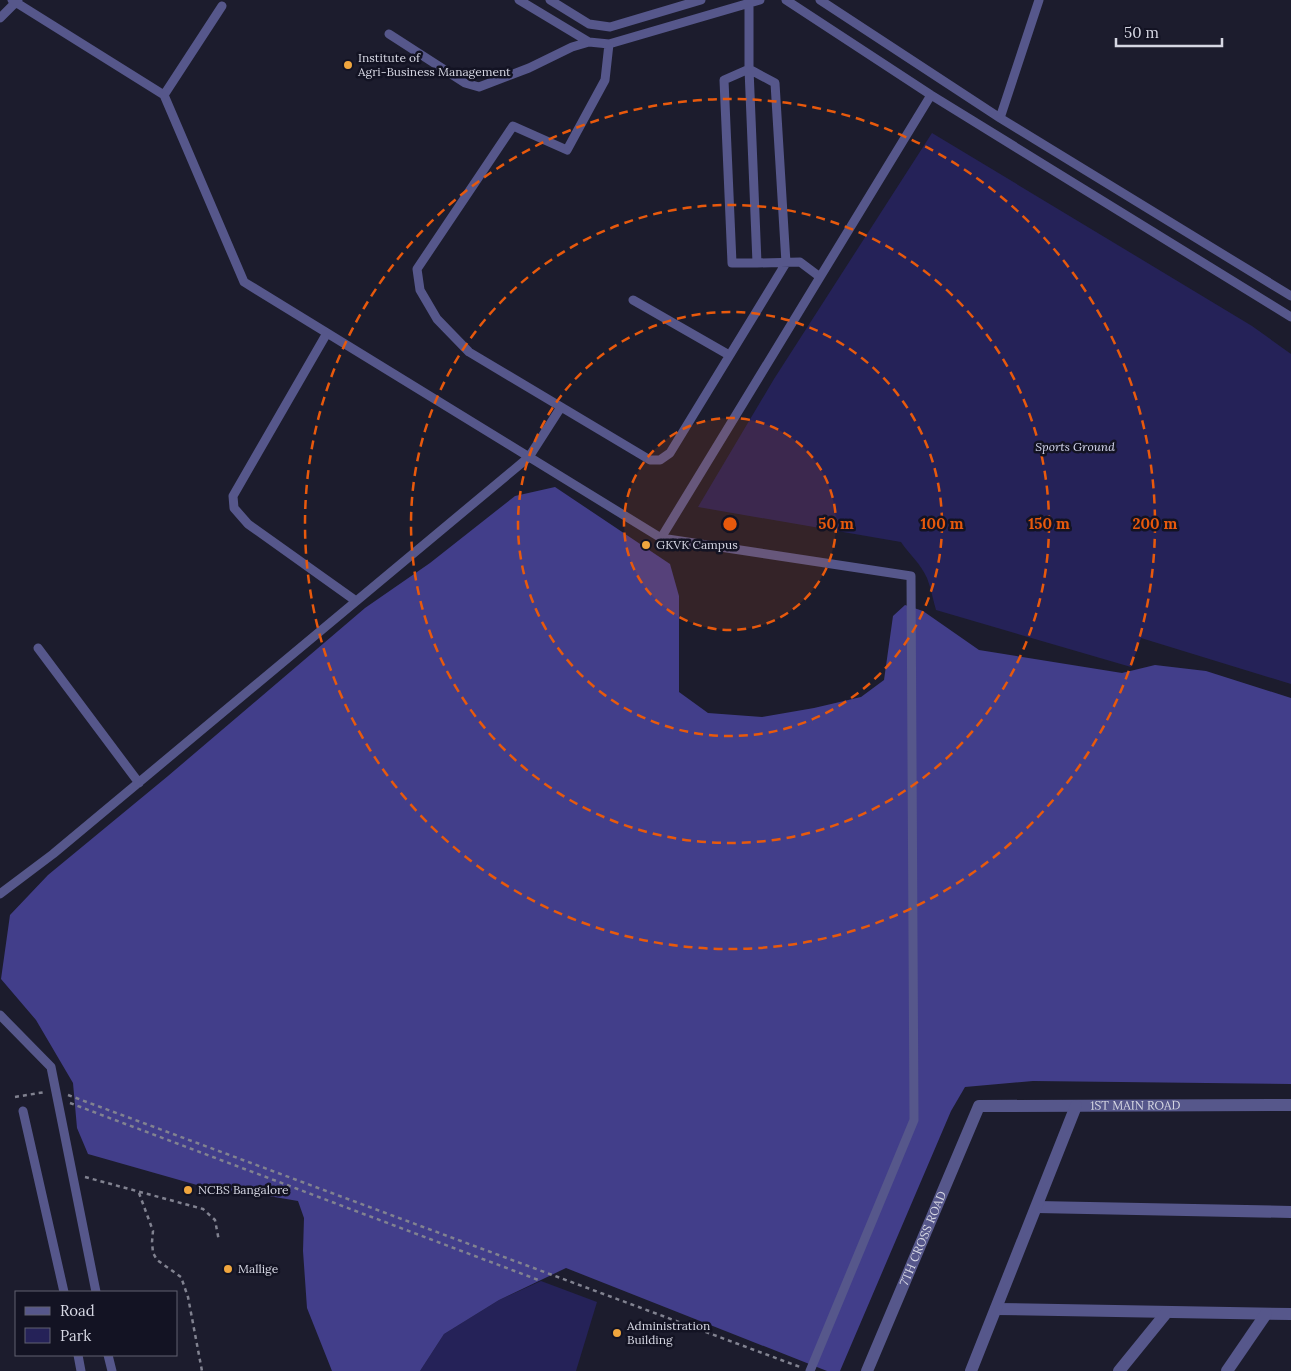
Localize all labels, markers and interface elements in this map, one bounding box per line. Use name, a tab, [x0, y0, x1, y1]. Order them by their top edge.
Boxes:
scale bar	[1116, 15, 1222, 47]
text: 50 m	[1124, 23, 1159, 42]
place label: Institute of Agri-Business Management	[357, 50, 511, 79]
marker: Institute of Agri-Business Management	[342, 59, 354, 71]
park label: Sports Ground	[1035, 439, 1115, 454]
text: 50 m	[818, 514, 854, 533]
text: 100 m	[921, 514, 964, 533]
text: 150 m	[1028, 514, 1070, 533]
text: 200 m	[1133, 514, 1178, 533]
centre of rings	[721, 515, 739, 533]
place label: GKVK Campus	[656, 537, 738, 552]
marker: GKVK Campus	[640, 539, 652, 551]
street label: 1ST MAIN ROAD	[1090, 1097, 1181, 1113]
place label: NCBS Bangalore	[198, 1182, 289, 1197]
marker: NCBS Bangalore	[182, 1184, 194, 1196]
street label: 7TH CROSS ROAD	[896, 1188, 949, 1288]
place label: Mallige	[238, 1261, 279, 1276]
marker: Mallige	[222, 1263, 234, 1275]
legend	[15, 1291, 178, 1356]
text: Road	[60, 1301, 95, 1320]
place label: Administration Building	[626, 1318, 710, 1347]
text: Park	[60, 1326, 91, 1345]
marker: Administration Building	[611, 1327, 623, 1339]

